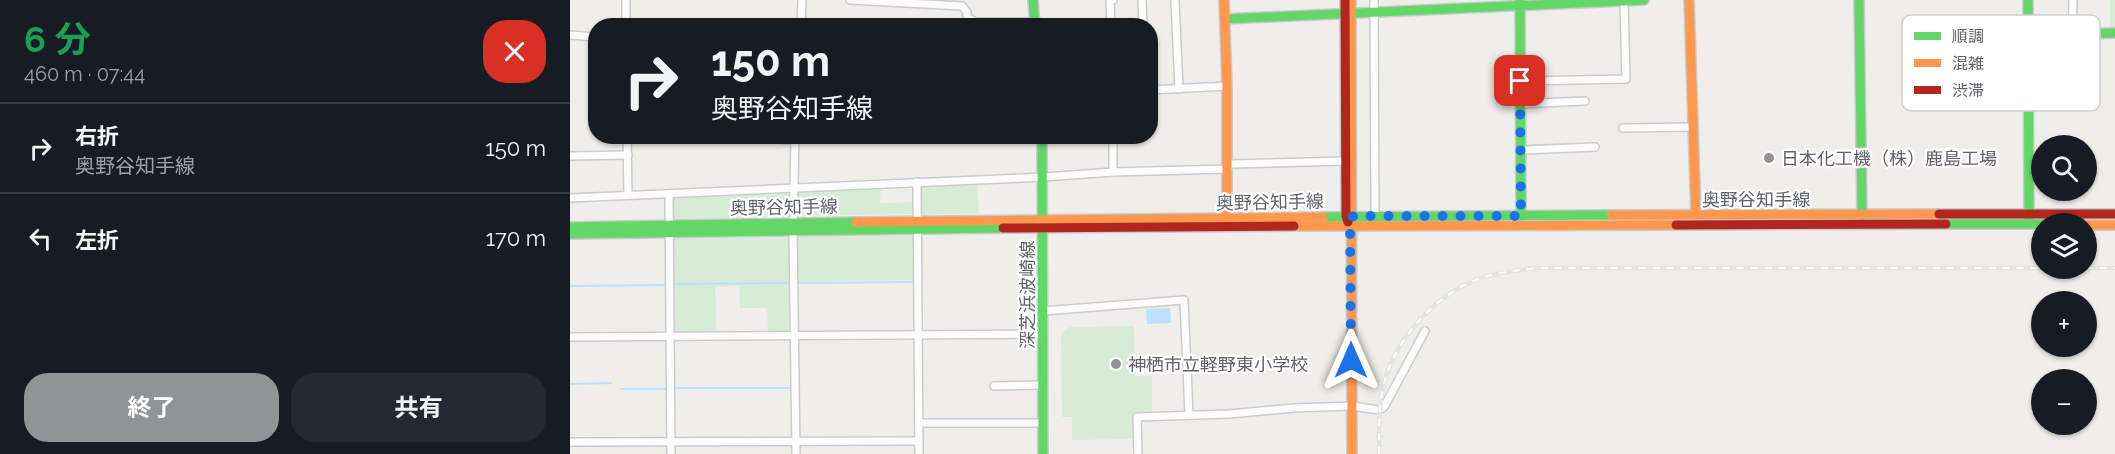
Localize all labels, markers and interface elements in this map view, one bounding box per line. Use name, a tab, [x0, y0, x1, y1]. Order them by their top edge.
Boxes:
legend	[1902, 15, 2100, 111]
text: 6 分	[24, 18, 91, 60]
button: close	[483, 20, 546, 83]
text: 順調	[1952, 27, 1984, 46]
text: 150 m	[711, 37, 830, 86]
icon: right	[612, 42, 690, 120]
text: 混雑	[1952, 54, 1984, 73]
pin	[1494, 55, 1545, 106]
text: 460 m · 07:44	[24, 62, 145, 86]
icon: arrive	[1503, 64, 1536, 97]
text: 渋滞	[1952, 81, 1984, 100]
text: 奥野谷知手線	[711, 93, 873, 124]
text: 右折	[75, 123, 119, 149]
icon: right	[24, 132, 57, 165]
text: 150 m	[485, 135, 546, 161]
map controls	[2031, 135, 2097, 435]
button: search	[2031, 135, 2097, 201]
place label: 日本化工機（株）鹿島工場	[1781, 148, 1997, 169]
marker: 日本化工機（株）鹿島工場	[1762, 151, 1776, 165]
text: 奥野谷知手線	[75, 154, 195, 178]
street label: 奥野谷知手線	[1702, 189, 1810, 210]
street label: 奥野谷知手線	[1216, 191, 1324, 213]
street label: 奥野谷知手線	[730, 196, 838, 218]
button: layers	[2031, 213, 2097, 279]
icon: left	[24, 222, 57, 255]
text: 170 m	[486, 225, 546, 251]
text: 左折	[75, 227, 119, 253]
street label: 深芝浜波崎線	[1017, 241, 1038, 349]
button: +	[2031, 291, 2097, 357]
position arrow	[1319, 328, 1383, 392]
place label: 神栖市立軽野東小学校	[1128, 354, 1308, 375]
marker: 神栖市立軽野東小学校	[1109, 357, 1123, 371]
button: −	[2031, 369, 2097, 435]
button: 終了	[24, 373, 279, 442]
button: 共有	[291, 373, 546, 442]

